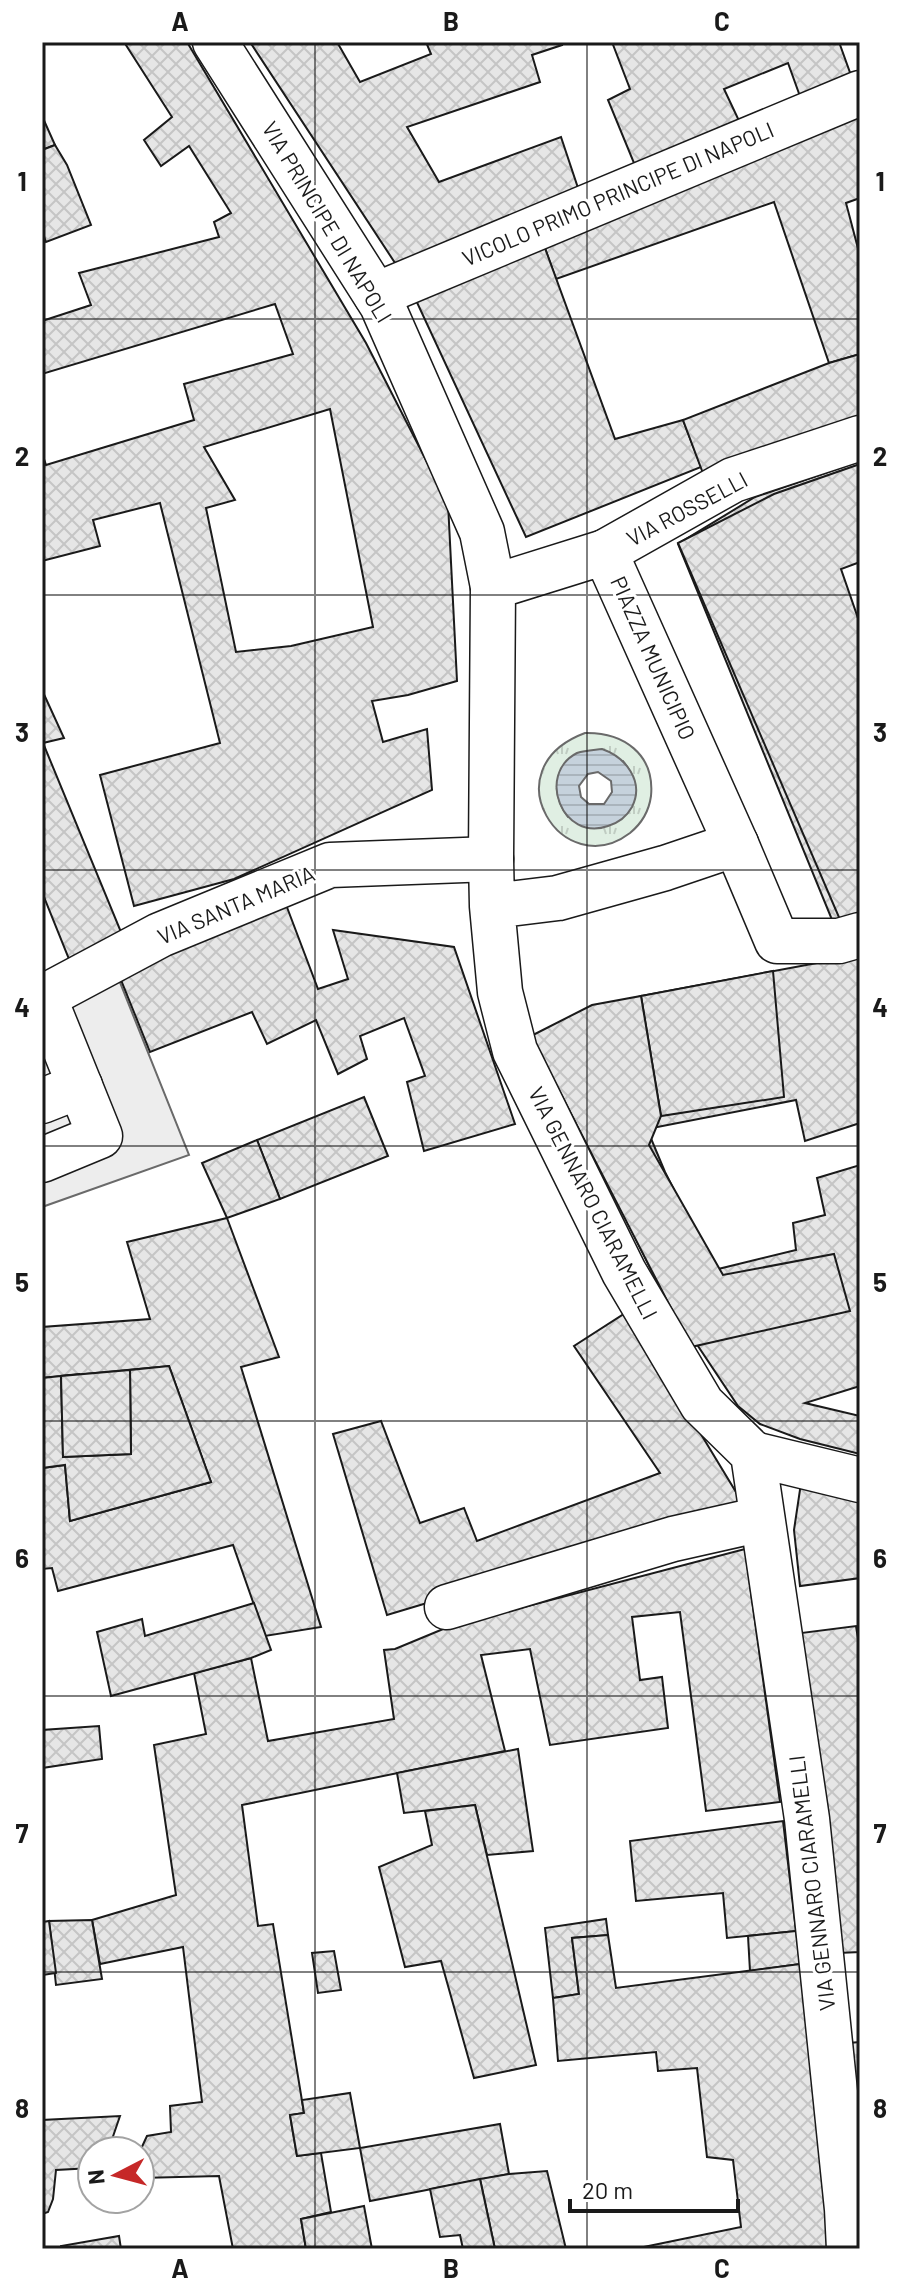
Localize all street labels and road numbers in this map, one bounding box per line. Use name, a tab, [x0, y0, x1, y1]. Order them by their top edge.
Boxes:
street label: VICOLO PRIMO PRINCIPE DI NAPOLI	[458, 115, 777, 271]
street label: VIA PRINCIPE DI NAPOLI	[257, 116, 398, 327]
street label: VIA ROSSELLI	[622, 465, 751, 551]
street label: PIAZZA MUNICIPIO	[606, 572, 702, 743]
street label: VIA SANTA MARIA	[153, 859, 318, 949]
street label: VIA GENNARO CIARAMELLI	[524, 1082, 664, 1323]
street label: VIA GENNARO CIARAMELLI	[782, 1754, 840, 2012]

